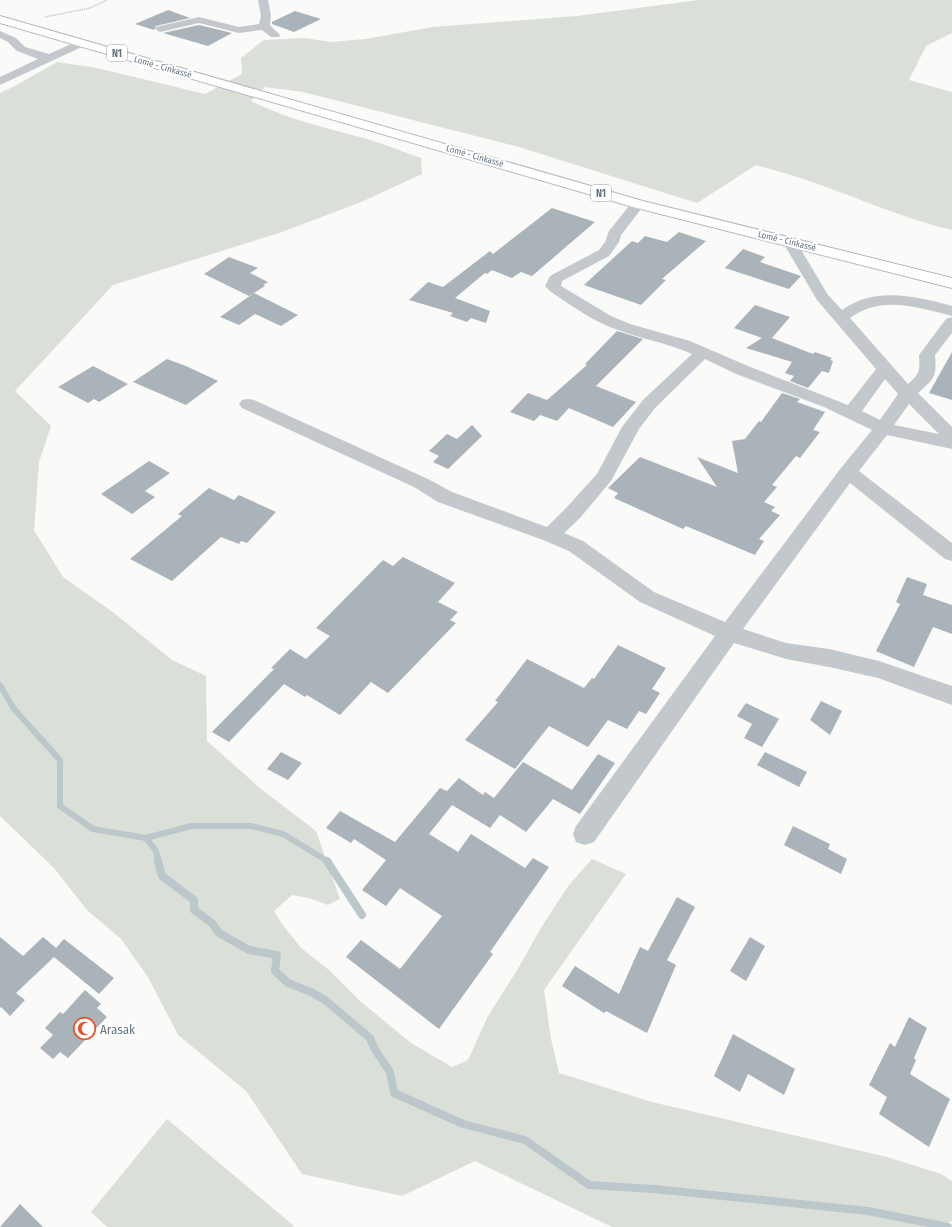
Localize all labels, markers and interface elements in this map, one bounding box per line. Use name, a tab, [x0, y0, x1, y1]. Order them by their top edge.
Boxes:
road number: N1	[107, 45, 127, 61]
street label: Lomé - Cinkassé	[133, 54, 193, 80]
street label: Lomé - Cinkassé	[445, 143, 505, 169]
road number: N1	[591, 185, 611, 201]
street label: Lomé - Cinkassé	[757, 229, 818, 253]
mosque icon: Arasak	[72, 1016, 98, 1042]
place label: Arasak	[100, 1022, 136, 1037]

